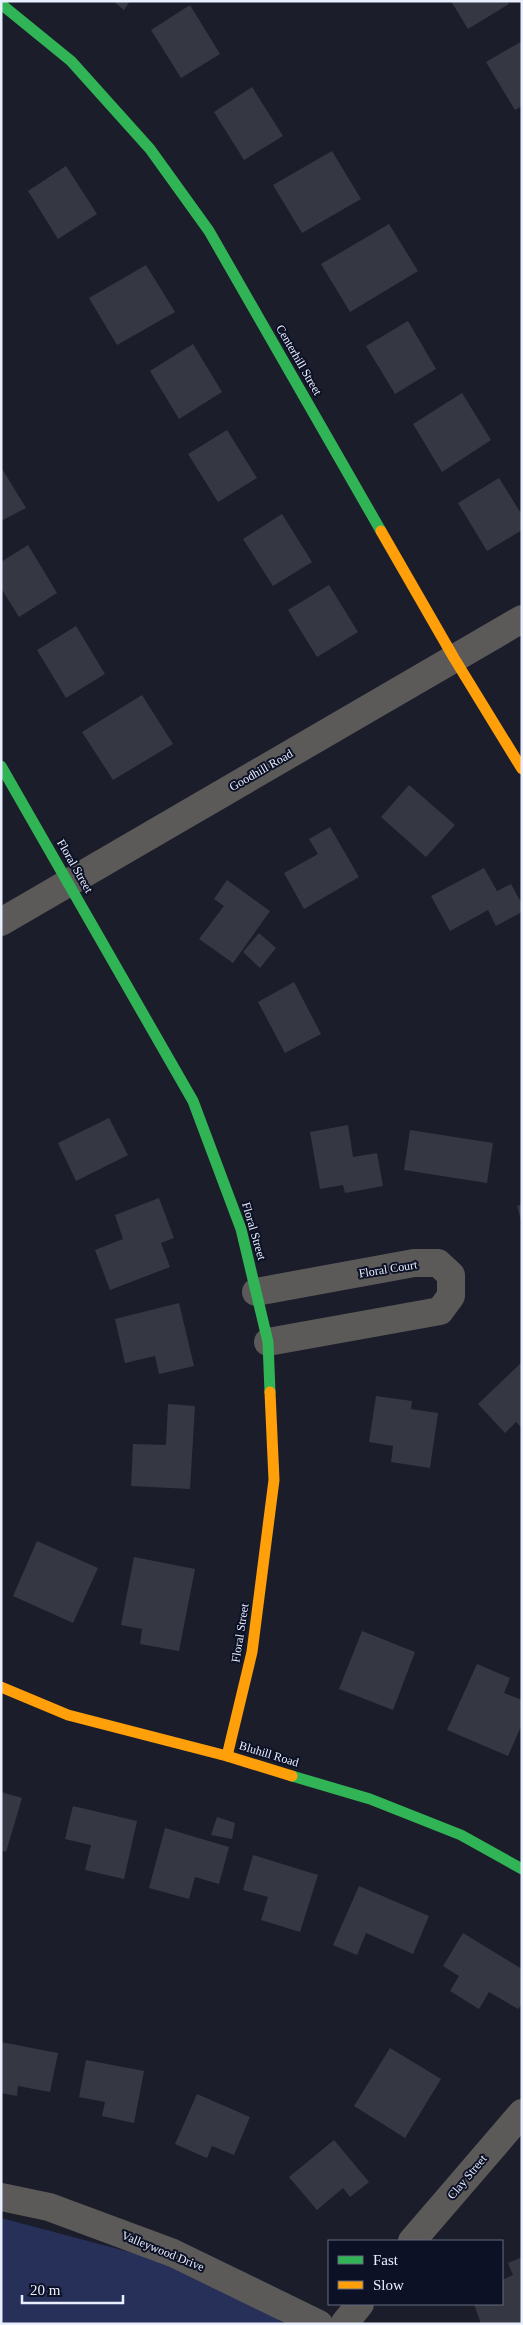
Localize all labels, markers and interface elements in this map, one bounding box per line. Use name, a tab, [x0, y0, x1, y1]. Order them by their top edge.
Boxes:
street label: Centerhill Street	[273, 322, 325, 398]
street label: Goodhill Road	[227, 746, 295, 794]
street label: Floral Street	[54, 837, 96, 896]
street label: Floral Street	[239, 1200, 269, 1262]
street label: Floral Court	[358, 1257, 419, 1281]
street label: Floral Street	[228, 1602, 252, 1664]
street label: Bluhill Road	[237, 1738, 301, 1770]
street label: Clay Street	[444, 2151, 490, 2202]
street label: Valleywood Drive	[120, 2228, 206, 2274]
legend	[328, 2240, 503, 2305]
text: Fast	[373, 2252, 399, 2268]
scale bar	[22, 2272, 124, 2304]
text: Slow	[373, 2277, 404, 2293]
text: 20 m	[30, 2282, 61, 2298]

